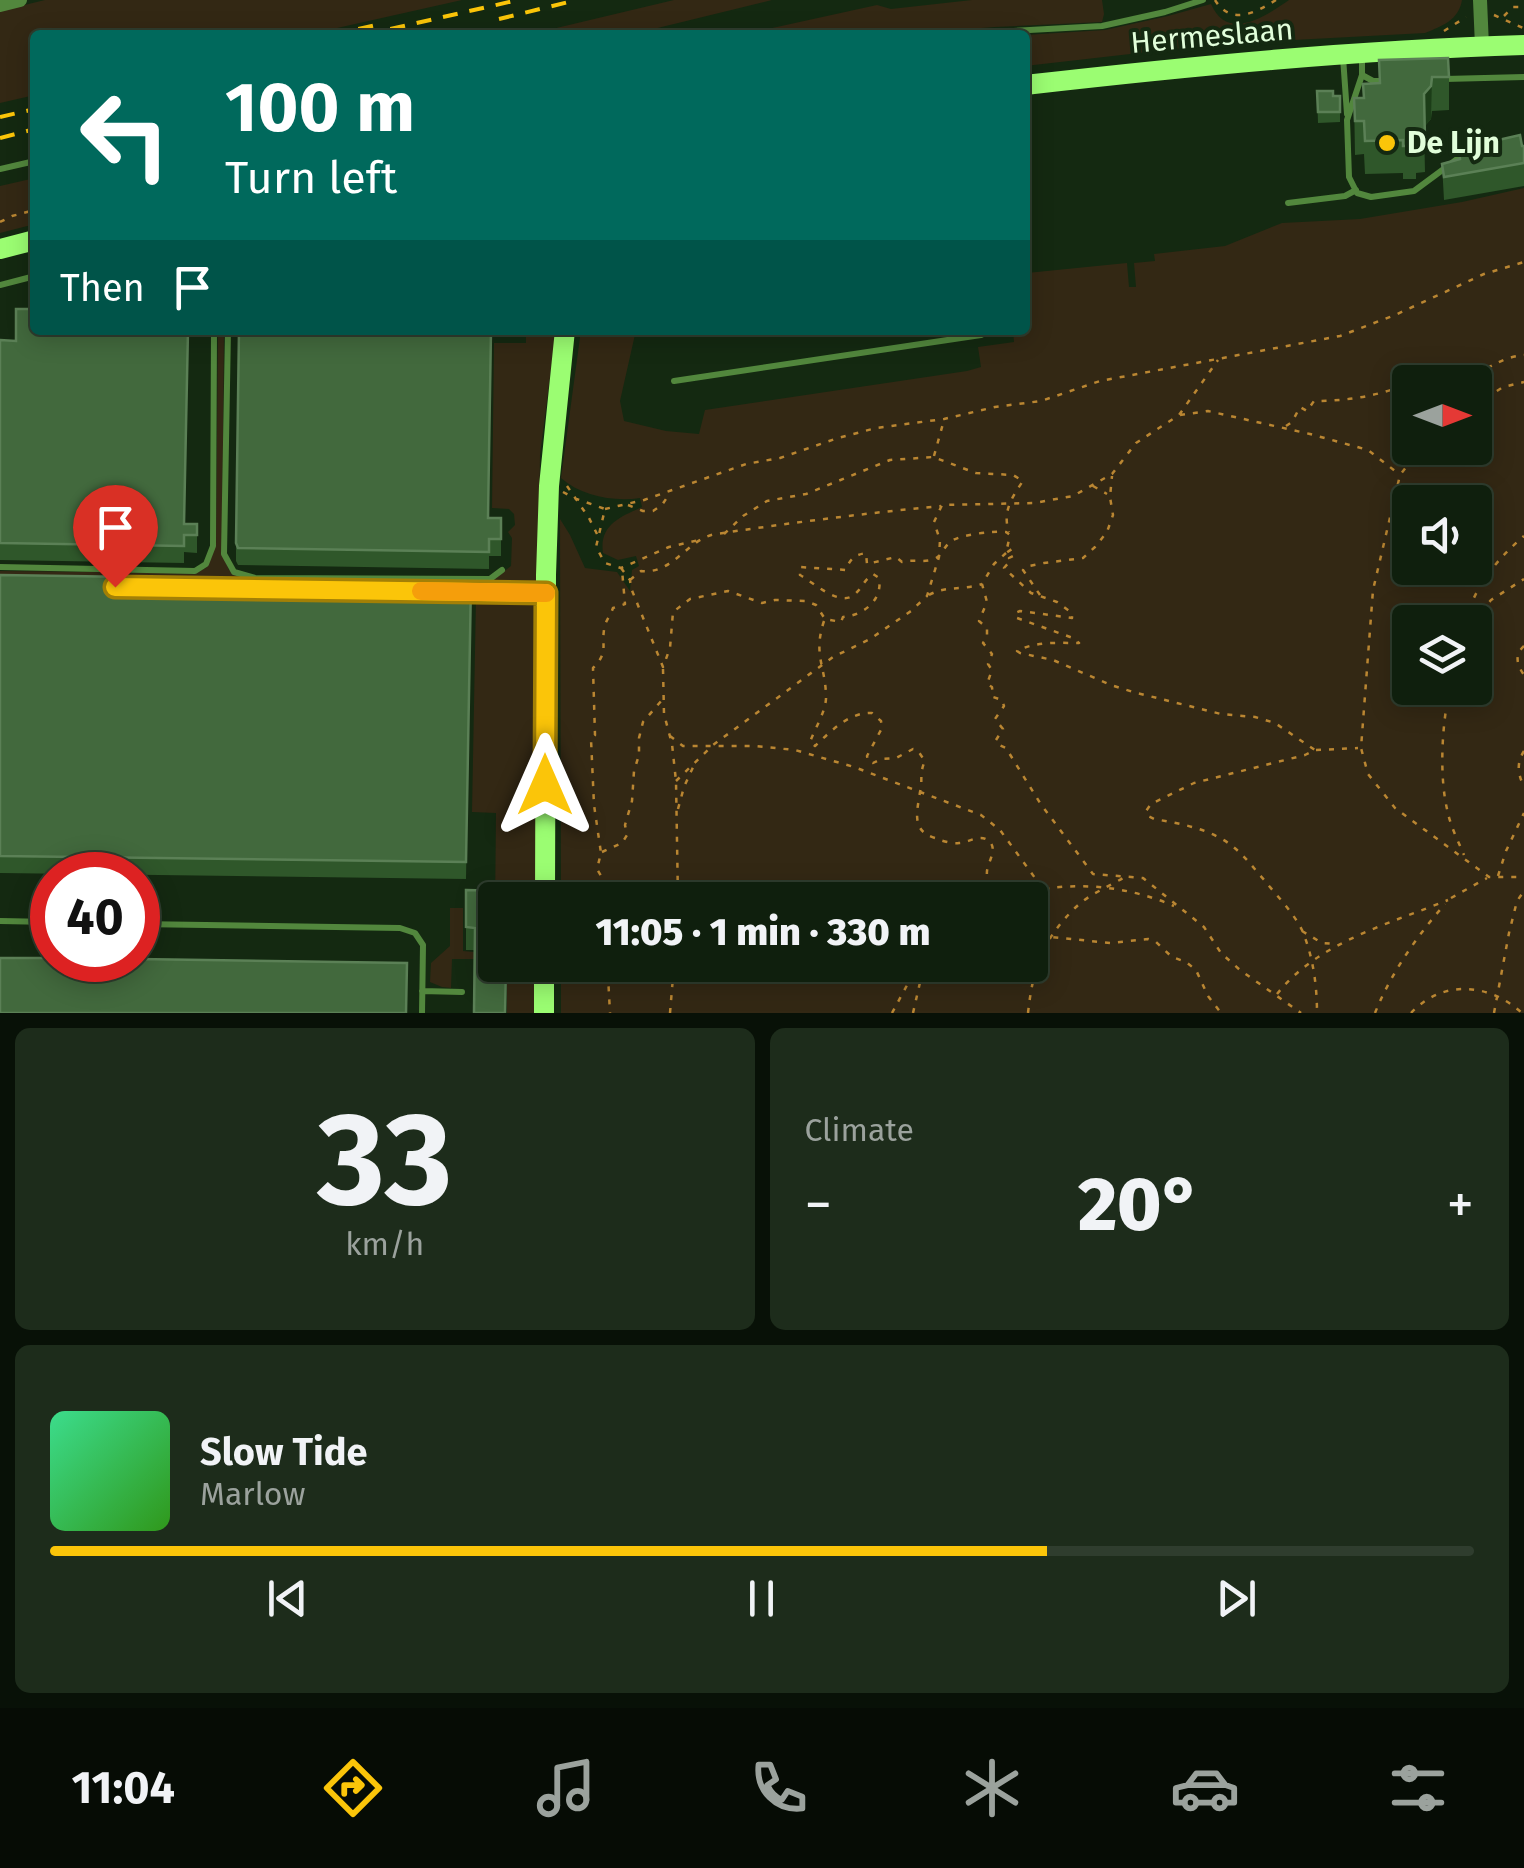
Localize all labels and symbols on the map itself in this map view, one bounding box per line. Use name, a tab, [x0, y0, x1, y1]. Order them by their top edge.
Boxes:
street label: Hermeslaan	[1129, 11, 1295, 61]
place label: De Lijn	[1407, 125, 1500, 161]
marker: De Lijn	[1376, 132, 1398, 154]
north arrow	[1392, 365, 1492, 465]
pin	[73, 485, 158, 588]
position arrow	[493, 733, 597, 837]
speed limit sign: 40	[30, 852, 160, 982]

